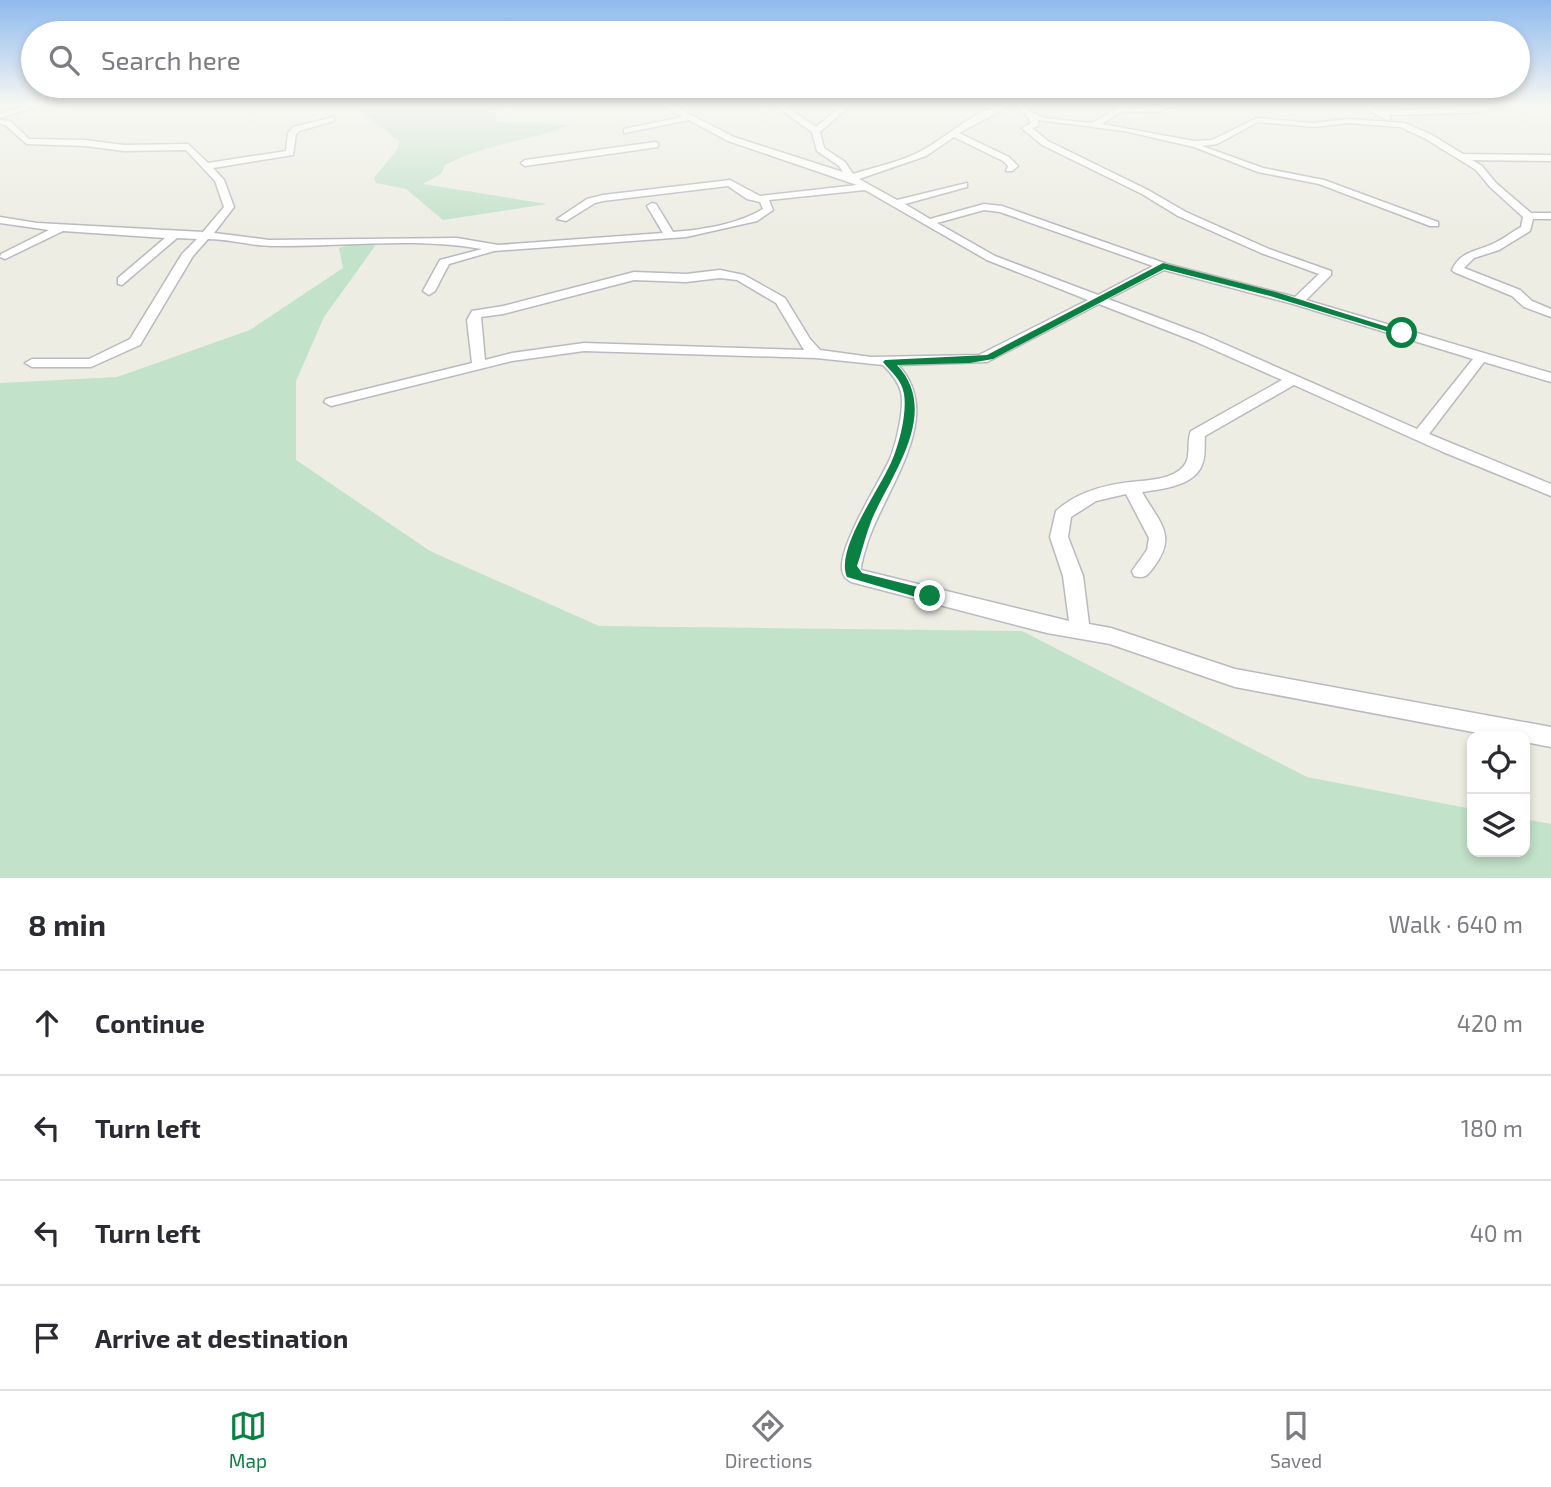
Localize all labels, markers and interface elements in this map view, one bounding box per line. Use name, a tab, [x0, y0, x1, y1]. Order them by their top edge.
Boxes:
search box	[21, 21, 1530, 98]
icon: search	[45, 41, 83, 79]
text: Search here	[101, 44, 241, 75]
route start	[1386, 317, 1417, 348]
route end	[914, 580, 945, 611]
map controls	[1467, 731, 1530, 857]
button: locate	[1467, 731, 1530, 794]
button: layers	[1467, 794, 1530, 857]
text: 8 min	[28, 906, 106, 942]
text: Walk · 640 m	[1388, 910, 1523, 938]
icon: ahead	[28, 1004, 66, 1042]
text: Continue	[95, 1007, 205, 1038]
text: 420 m	[1457, 1009, 1523, 1037]
icon: left	[28, 1109, 66, 1147]
text: Turn left	[95, 1112, 201, 1143]
text: 180 m	[1461, 1114, 1523, 1142]
icon: left	[28, 1214, 66, 1252]
text: Turn left	[95, 1217, 201, 1248]
text: 40 m	[1470, 1219, 1523, 1247]
icon: arrive	[28, 1319, 66, 1357]
text: Arrive at destination	[95, 1322, 348, 1353]
tab: Map	[229, 1407, 267, 1472]
tab: Directions	[725, 1407, 812, 1472]
tab: Saved	[1270, 1407, 1322, 1472]

